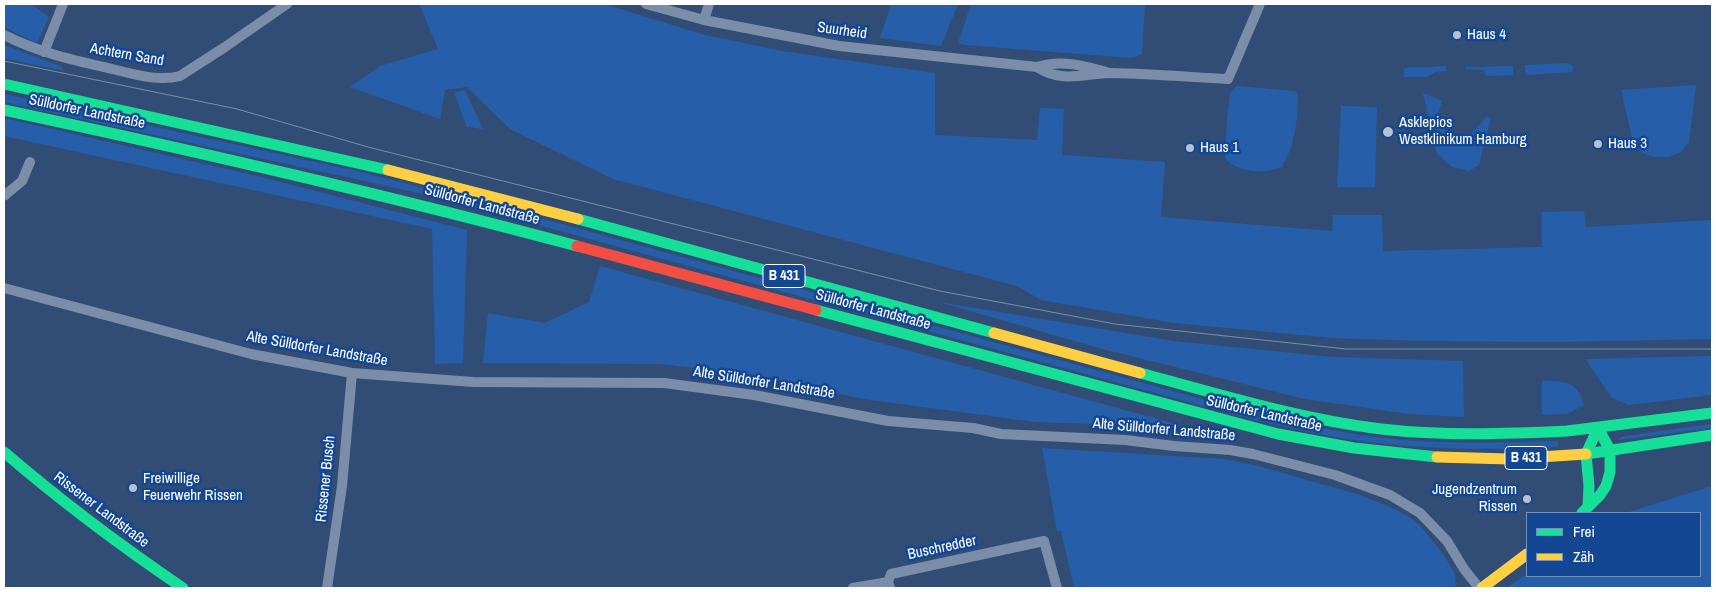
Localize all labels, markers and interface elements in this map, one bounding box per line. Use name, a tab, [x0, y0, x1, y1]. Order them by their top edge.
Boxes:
street label: Suurheid	[816, 19, 868, 43]
place label: Haus 4	[1467, 26, 1506, 44]
marker: Haus 4	[1451, 29, 1463, 41]
street label: Achtern Sand	[89, 40, 165, 70]
street label: Sülldorfer Landstraße	[27, 91, 147, 133]
place label: Asklepios Westklinikum Hamburg	[1399, 114, 1527, 149]
marker: Asklepios Westklinikum Hamburg	[1381, 125, 1395, 139]
place label: Haus 3	[1608, 135, 1647, 153]
marker: Haus 3	[1592, 138, 1604, 150]
place label: Haus 1	[1200, 139, 1239, 157]
marker: Haus 1	[1184, 142, 1196, 154]
street label: Sülldorfer Landstraße	[423, 181, 541, 229]
road number: B 431	[763, 264, 805, 288]
street label: Sülldorfer Landstraße	[814, 286, 932, 334]
street label: Alte Sülldorfer Landstraße	[245, 328, 389, 370]
street label: Alte Sülldorfer Landstraße	[692, 363, 836, 403]
street label: Sülldorfer Landstraße	[1204, 392, 1324, 436]
street label: Alte Sülldorfer Landstraße	[1092, 415, 1236, 445]
street label: Rissener Busch	[313, 435, 339, 523]
road number: B 431	[1505, 446, 1547, 469]
street label: Rissener Landstraße	[50, 468, 152, 552]
place label: Freiwillige Feuerwehr Rissen	[143, 470, 243, 505]
place label: Jugendzentrum Rissen	[1432, 481, 1517, 516]
marker: Freiwillige Feuerwehr Rissen	[127, 482, 139, 494]
marker: Jugendzentrum Rissen	[1521, 493, 1533, 505]
legend	[1526, 512, 1701, 577]
text: Frei	[1573, 521, 1595, 542]
street label: Buschredder	[906, 532, 978, 564]
text: Zäh	[1573, 546, 1594, 567]

